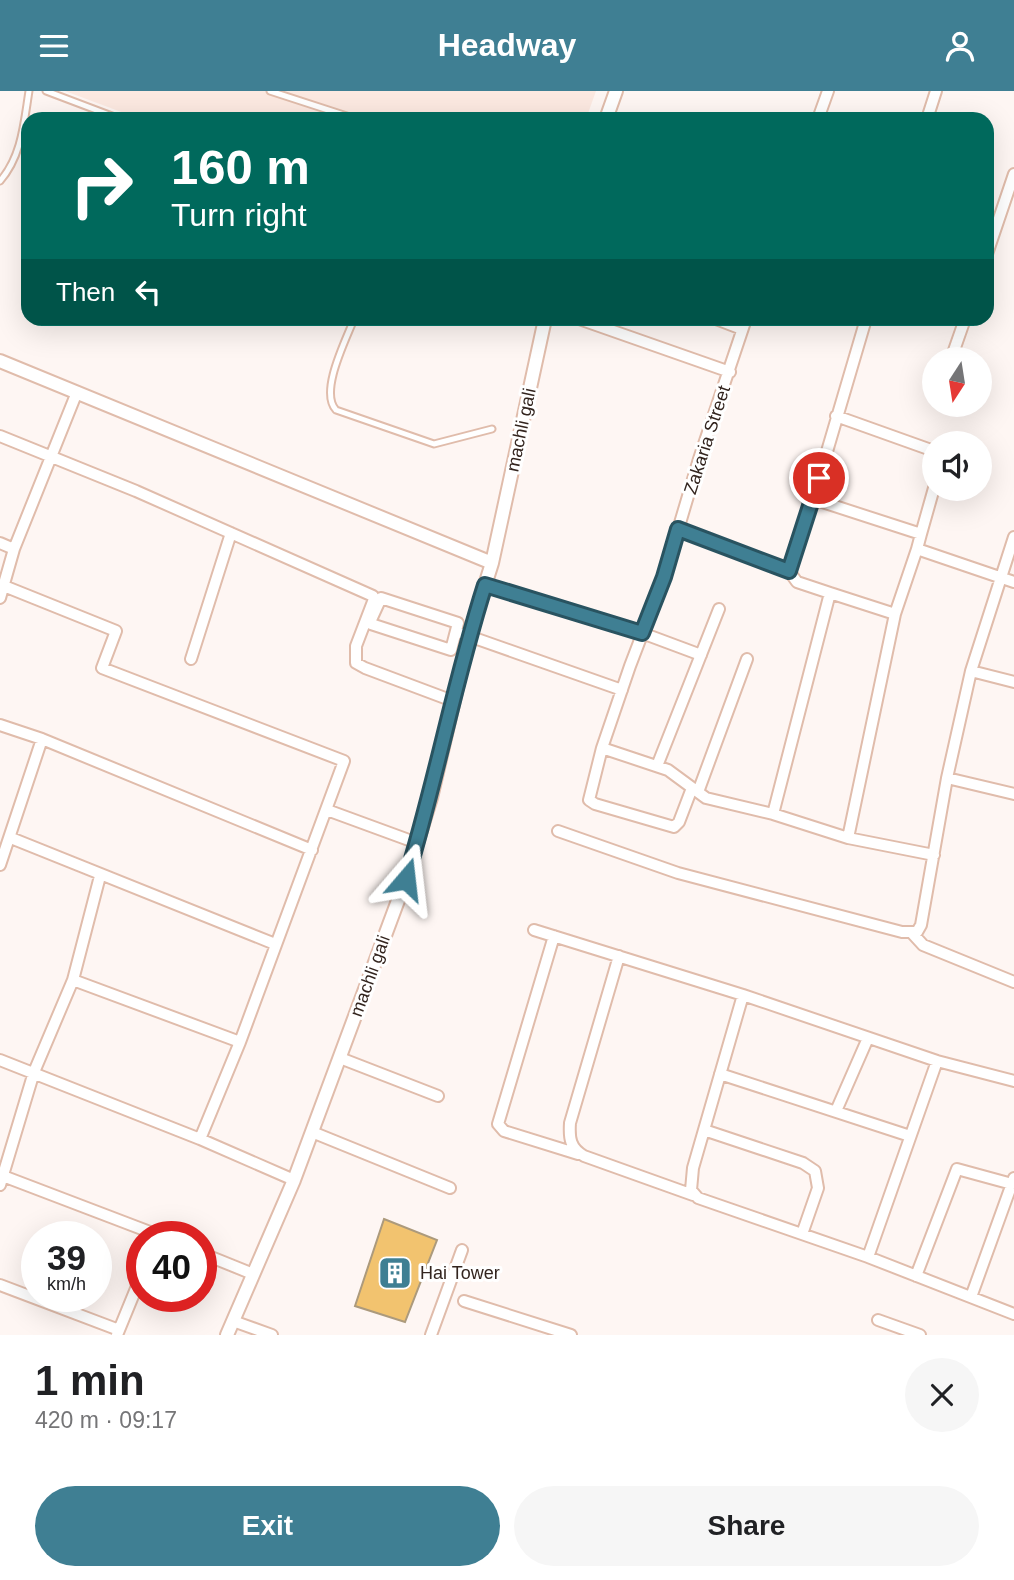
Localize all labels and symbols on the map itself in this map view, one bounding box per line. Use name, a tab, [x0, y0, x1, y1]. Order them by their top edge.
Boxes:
north arrow	[922, 347, 992, 417]
street label: Zakaria Street	[680, 383, 734, 497]
street label: machli gali	[502, 386, 540, 474]
pin	[789, 448, 849, 508]
position arrow	[369, 842, 443, 916]
street label: machli gali	[346, 933, 394, 1019]
speed limit sign: 40	[126, 1221, 217, 1312]
building icon: Hai Tower	[376, 1254, 414, 1292]
place label: Hai Tower	[420, 1263, 500, 1283]

